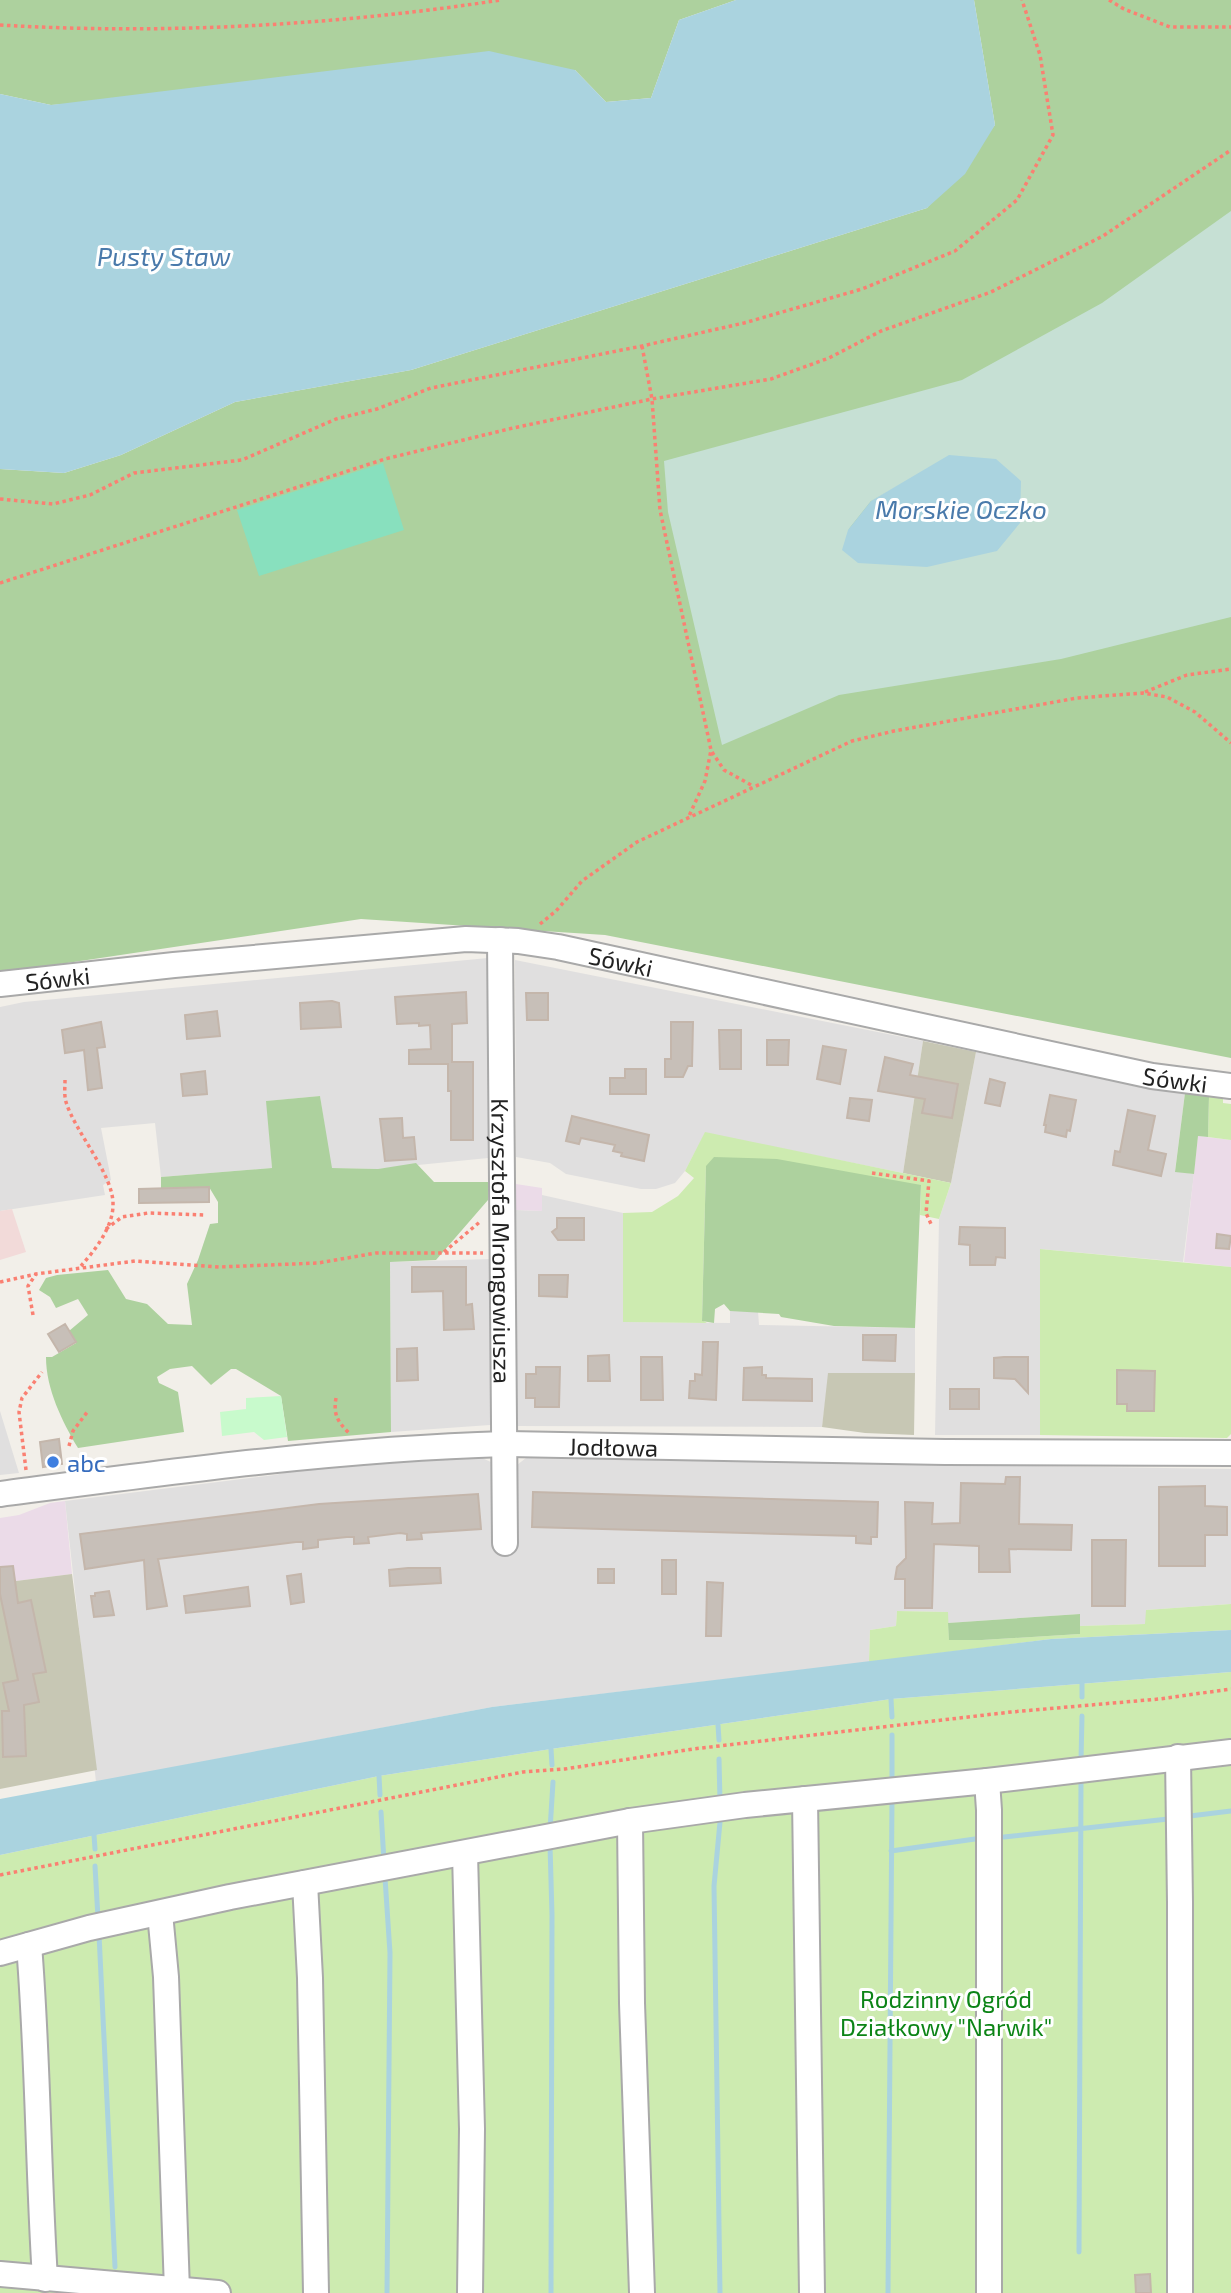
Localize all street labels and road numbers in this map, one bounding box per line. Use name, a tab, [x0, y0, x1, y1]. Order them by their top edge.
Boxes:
street label: Sówki	[586, 940, 656, 982]
street label: Sówki	[24, 960, 92, 996]
street label: Sówki	[1140, 1060, 1209, 1097]
street label: Krzysztofa Mrongowiusza	[487, 1098, 518, 1384]
street label: Jodłowa	[568, 1431, 659, 1461]

